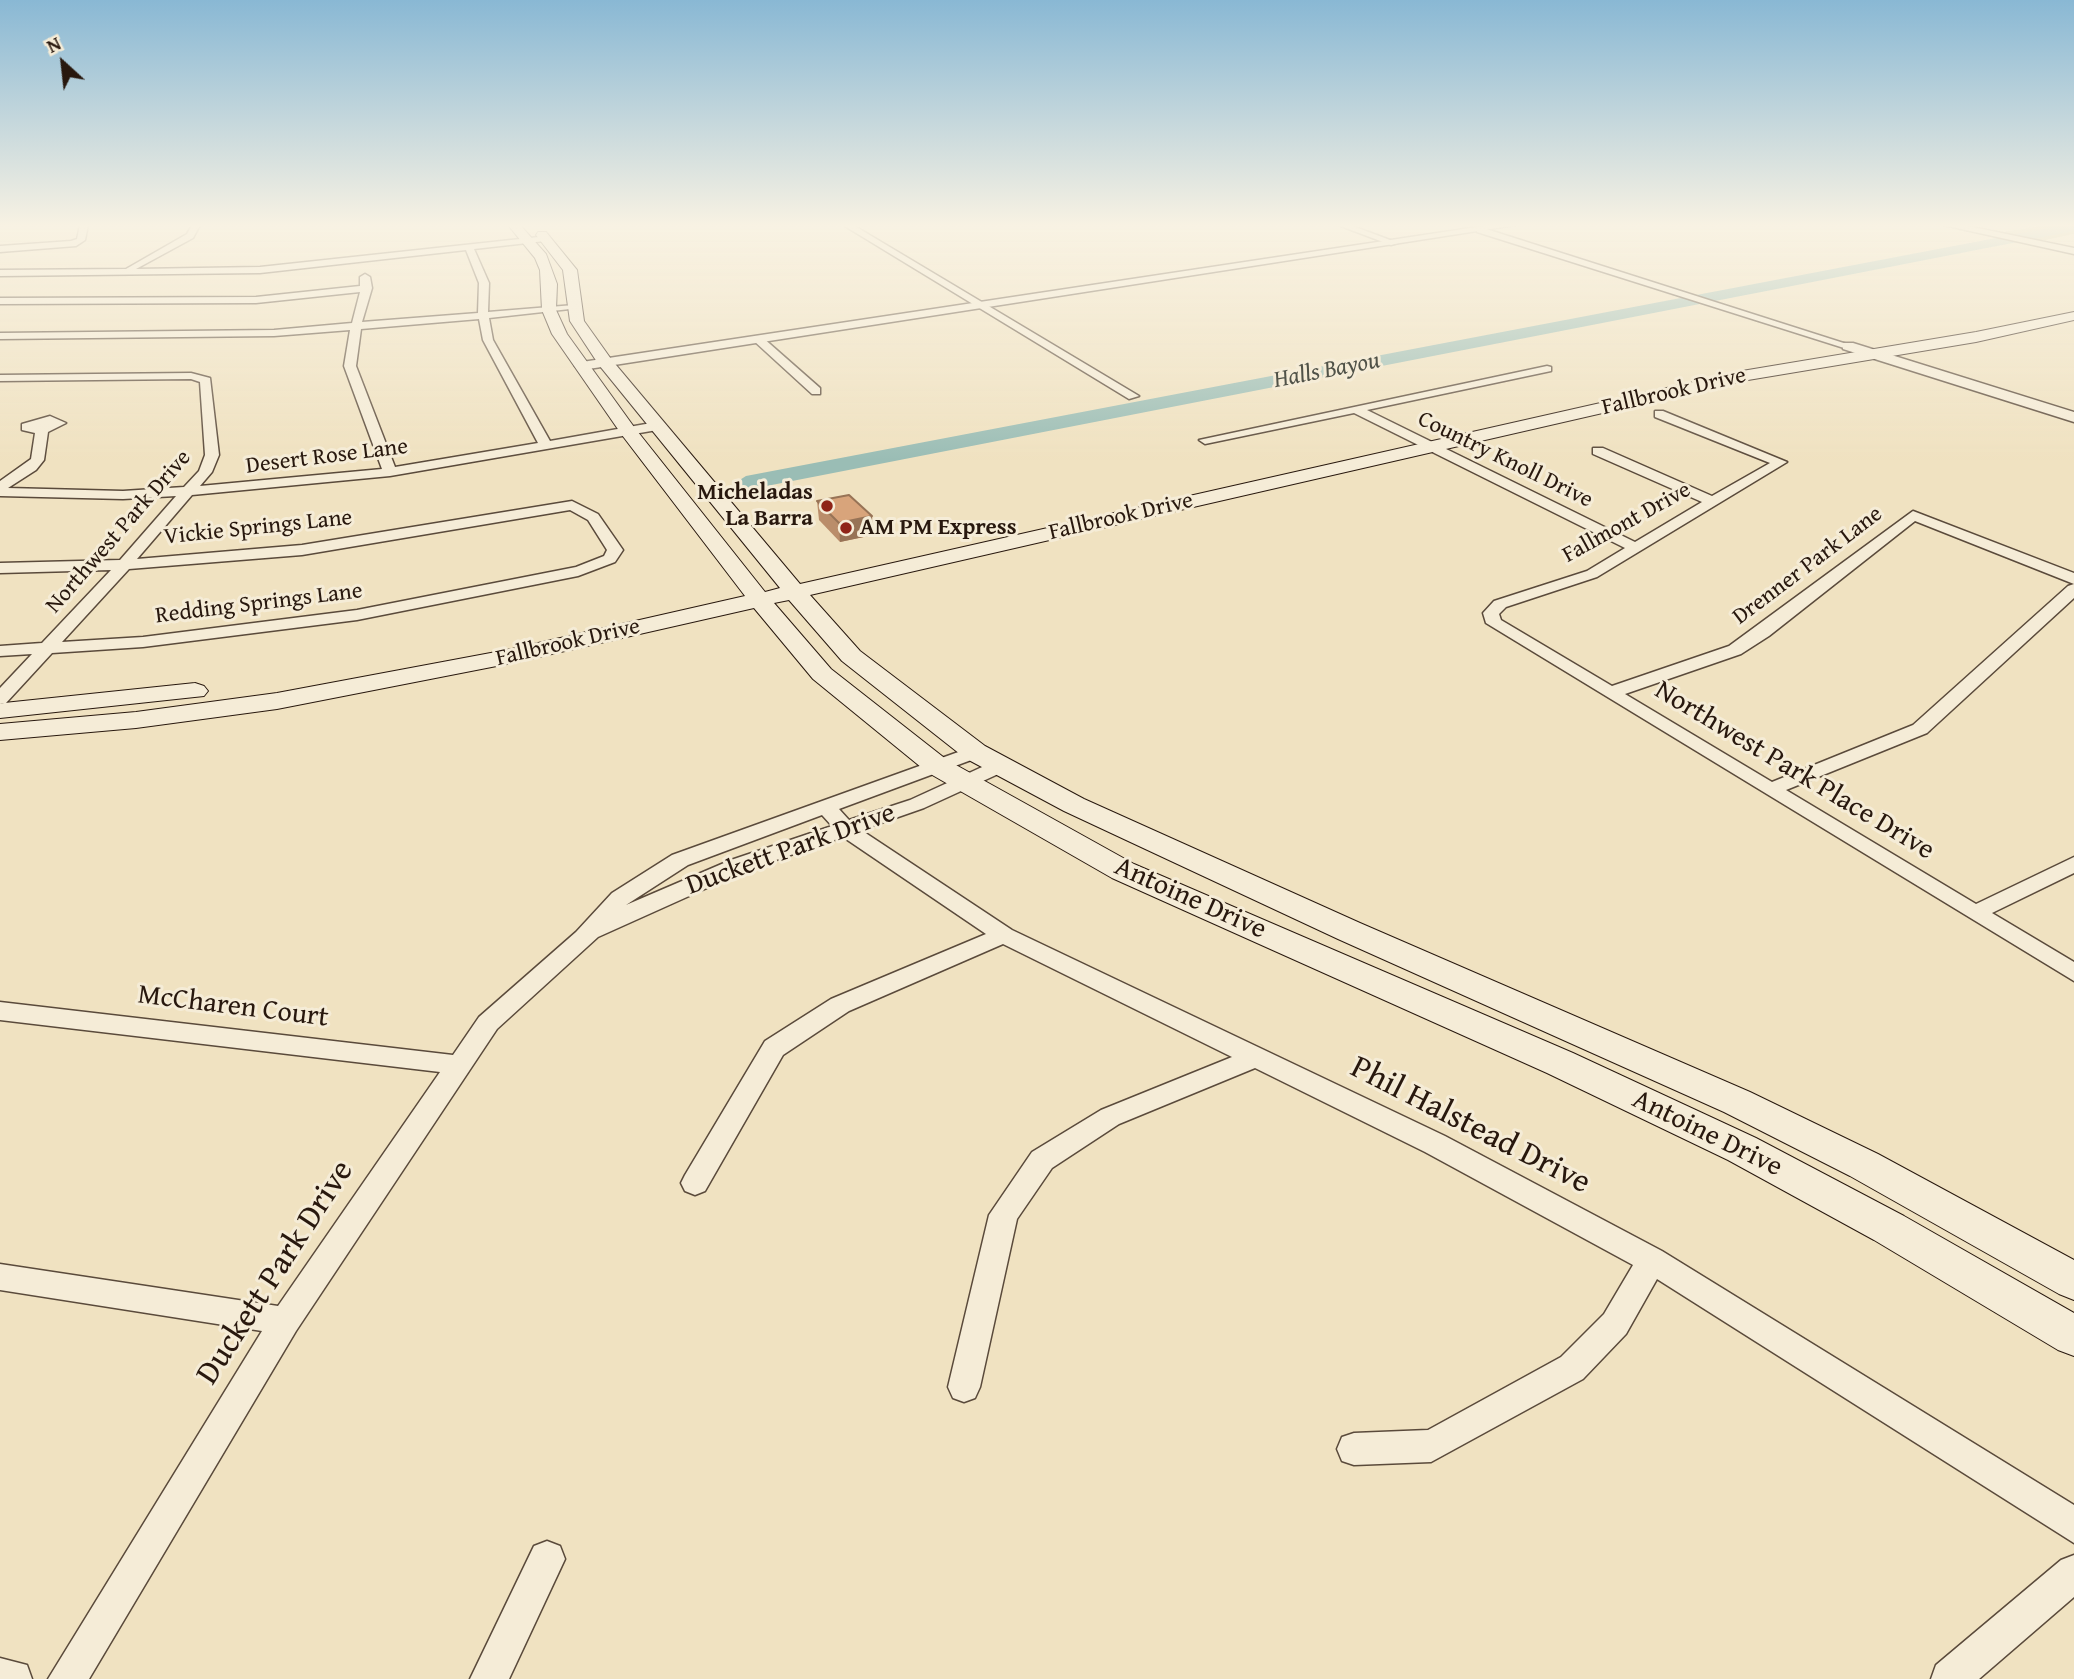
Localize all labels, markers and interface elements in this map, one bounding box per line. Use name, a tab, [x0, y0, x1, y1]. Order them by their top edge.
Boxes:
north arrow	[28, 28, 98, 98]
text: N	[41, 29, 65, 60]
water label: Halls Bayou	[1271, 347, 1383, 395]
street label: Fallbrook Drive	[1599, 362, 1749, 422]
street label: Country Knoll Drive	[1413, 406, 1597, 514]
street label: Desert Rose Lane	[244, 433, 410, 481]
street label: Northwest Park Drive	[41, 445, 197, 619]
street label: Fallmont Drive	[1558, 476, 1696, 570]
place label: Micheladas La Barra	[697, 479, 813, 533]
street label: Fallbrook Drive	[1046, 487, 1196, 547]
marker: Micheladas La Barra	[819, 498, 835, 514]
street label: Drenner Park Lane	[1728, 501, 1888, 631]
street label: Vickie Springs Lane	[162, 504, 354, 552]
place label: AM PM Express	[860, 514, 1017, 542]
marker: AM PM Express	[838, 520, 854, 536]
street label: Redding Springs Lane	[154, 578, 364, 630]
street label: Fallbrook Drive	[493, 613, 643, 673]
street label: Northwest Park Place Drive	[1648, 674, 1940, 868]
street label: Duckett Park Drive	[682, 797, 900, 903]
street label: Antoine Drive	[1109, 851, 1271, 947]
street label: McCharen Court	[136, 979, 330, 1035]
street label: Phil Halstead Drive	[1344, 1049, 1596, 1203]
street label: Antoine Drive	[1627, 1083, 1787, 1185]
street label: Duckett Park Drive	[189, 1154, 363, 1392]

